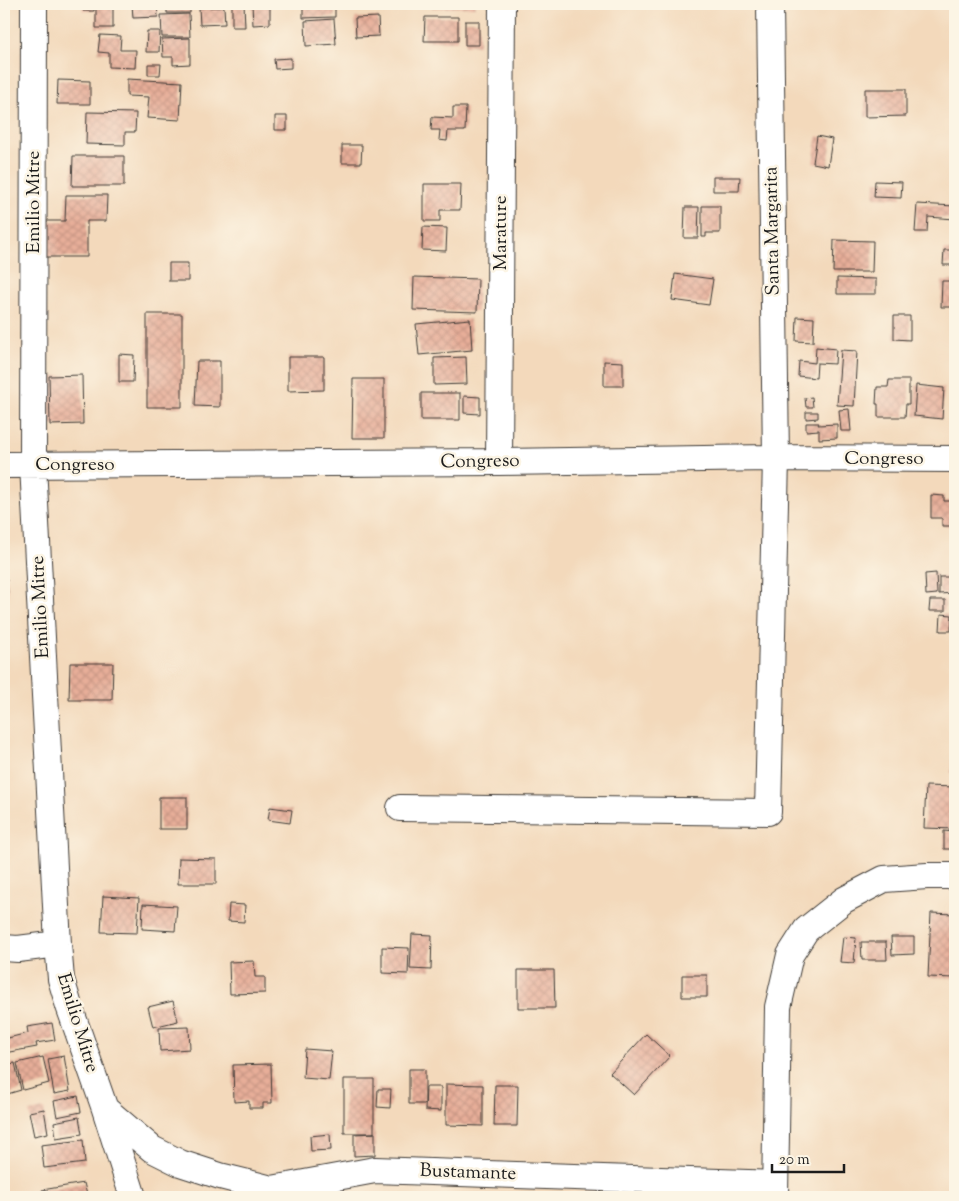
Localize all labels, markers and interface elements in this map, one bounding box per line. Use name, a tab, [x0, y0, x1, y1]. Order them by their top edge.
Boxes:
street label: Emilio Mitre	[21, 150, 48, 253]
street label: Santa Margarita	[758, 166, 788, 296]
street label: Marature	[488, 195, 515, 271]
street label: Congreso	[844, 446, 924, 473]
street label: Congreso	[440, 448, 520, 476]
street label: Congreso	[35, 452, 115, 479]
street label: Emilio Mitre	[25, 555, 57, 659]
street label: Emilio Mitre	[49, 970, 105, 1076]
scale bar	[772, 1141, 844, 1173]
text: 20 m	[779, 1150, 810, 1171]
street label: Bustamante	[419, 1158, 517, 1188]

